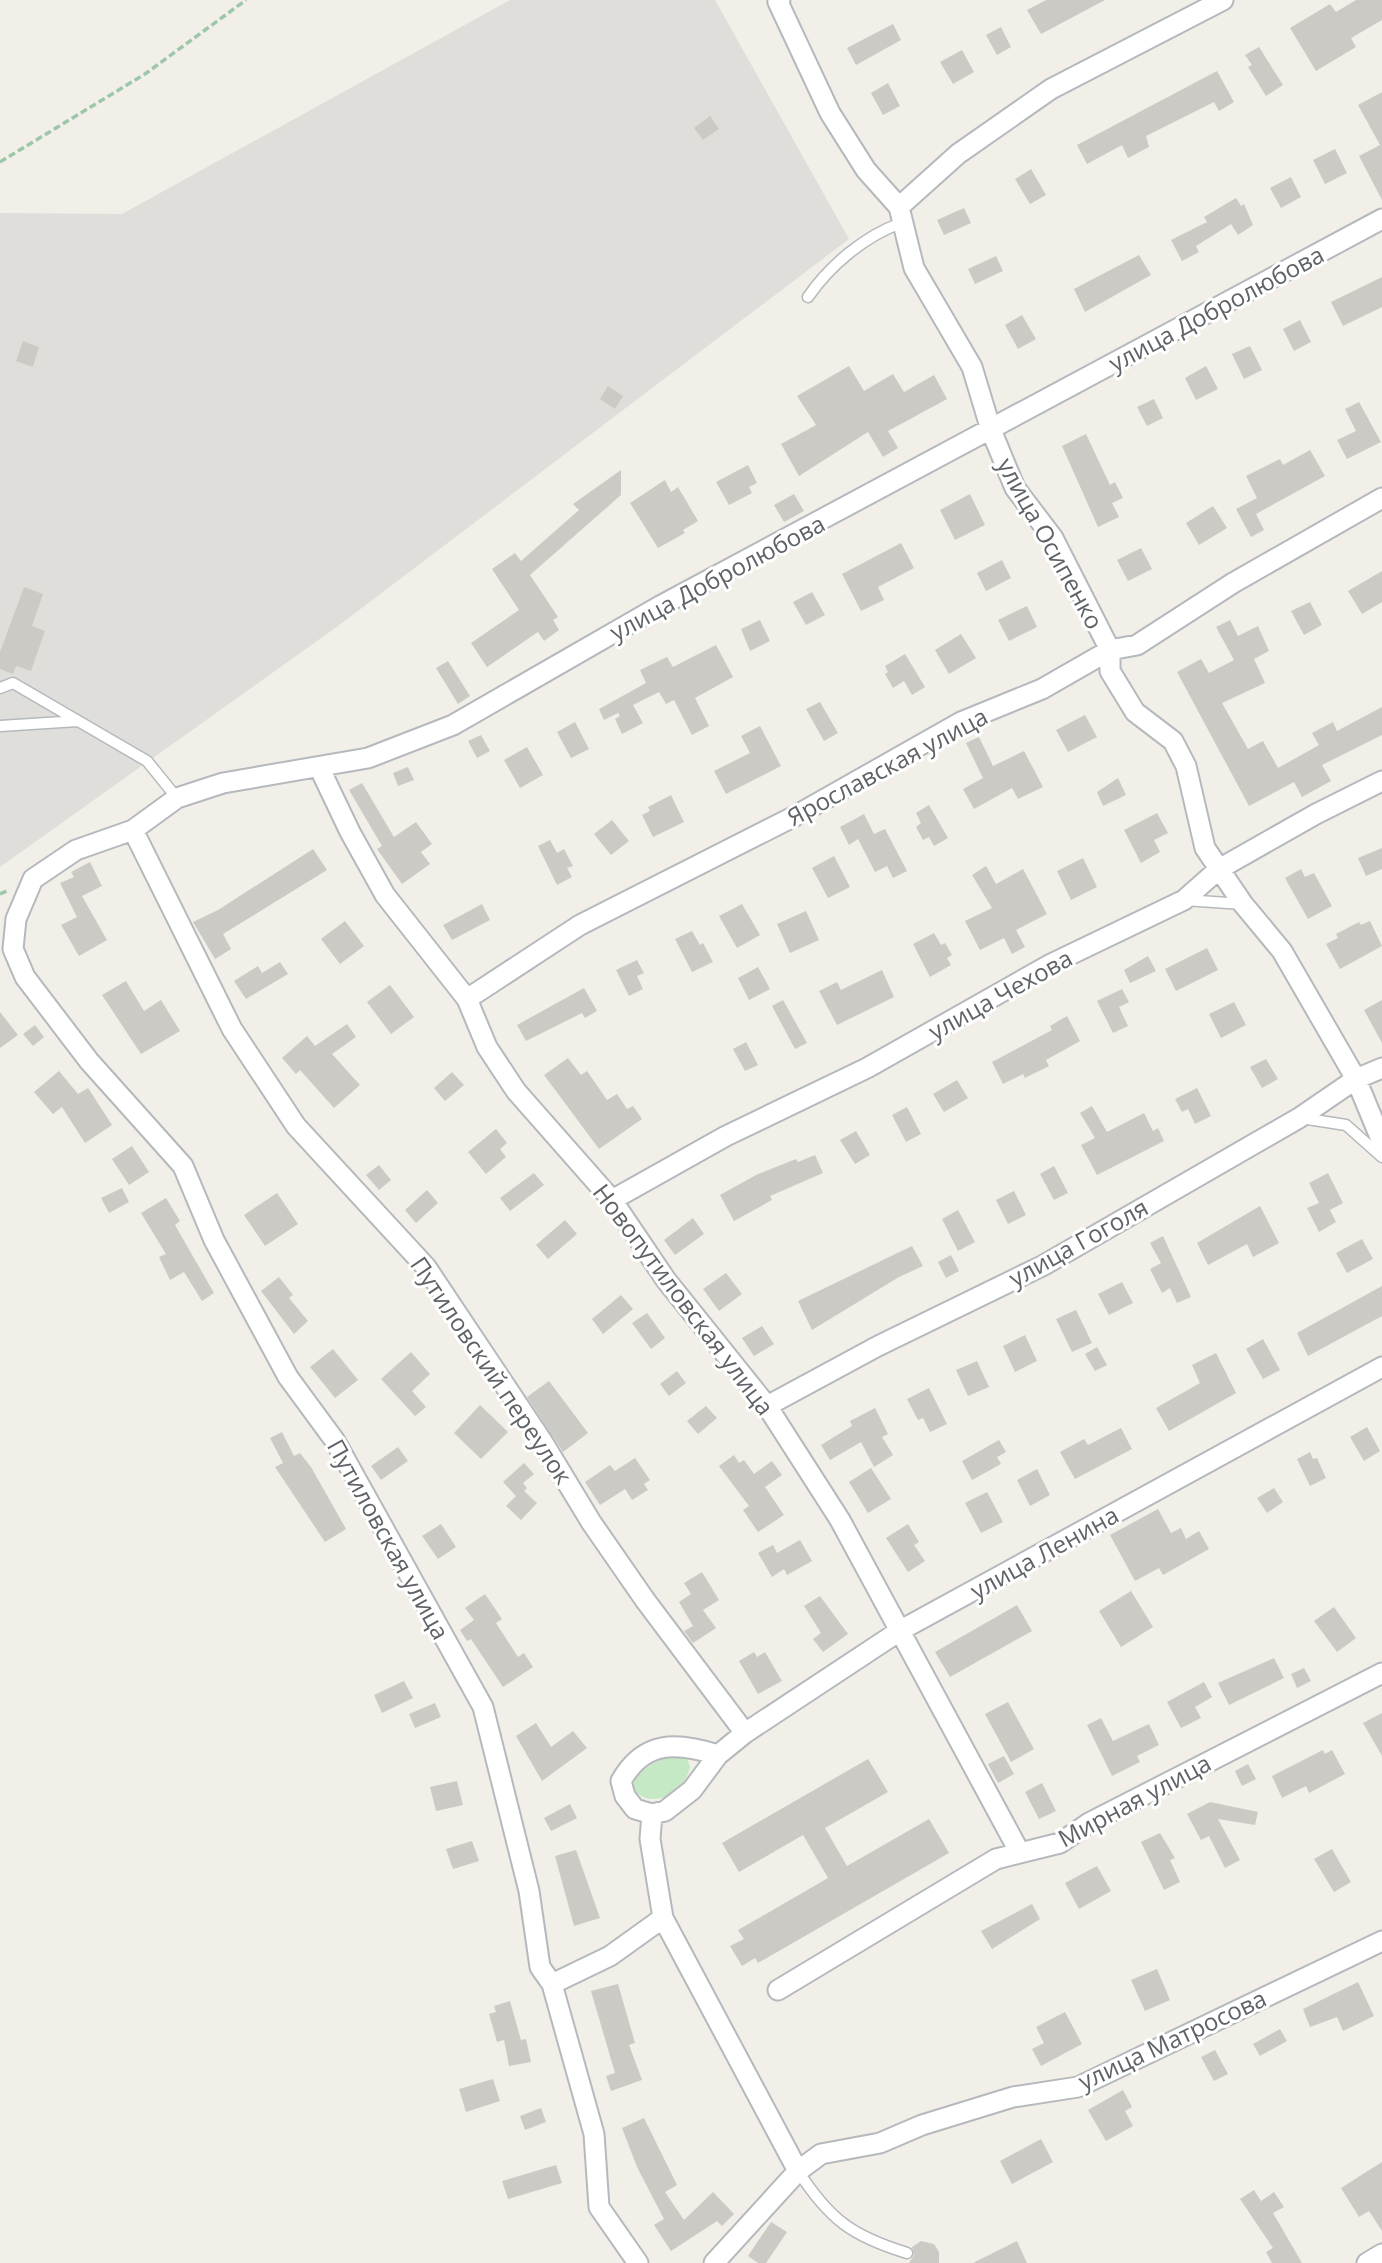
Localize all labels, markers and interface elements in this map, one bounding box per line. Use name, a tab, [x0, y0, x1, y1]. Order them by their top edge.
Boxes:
street label: улица Добролюбова	[1103, 237, 1329, 379]
street label: улица Осипенко	[990, 451, 1112, 635]
street label: улица Добролюбова	[604, 506, 830, 648]
street label: Ярославская улица	[781, 699, 993, 833]
street label: улица Чехова	[922, 941, 1078, 1047]
street label: Новопутиловская улица	[586, 1176, 782, 1422]
street label: улица Гоголя	[1003, 1190, 1153, 1294]
street label: Путиловский переулок	[403, 1250, 581, 1491]
street label: Путиловская улица	[320, 1433, 458, 1645]
street label: улица Ленина	[964, 1498, 1124, 1606]
street label: Мирная улица	[1052, 1746, 1216, 1854]
street label: улица Матросова	[1073, 1981, 1271, 2097]

